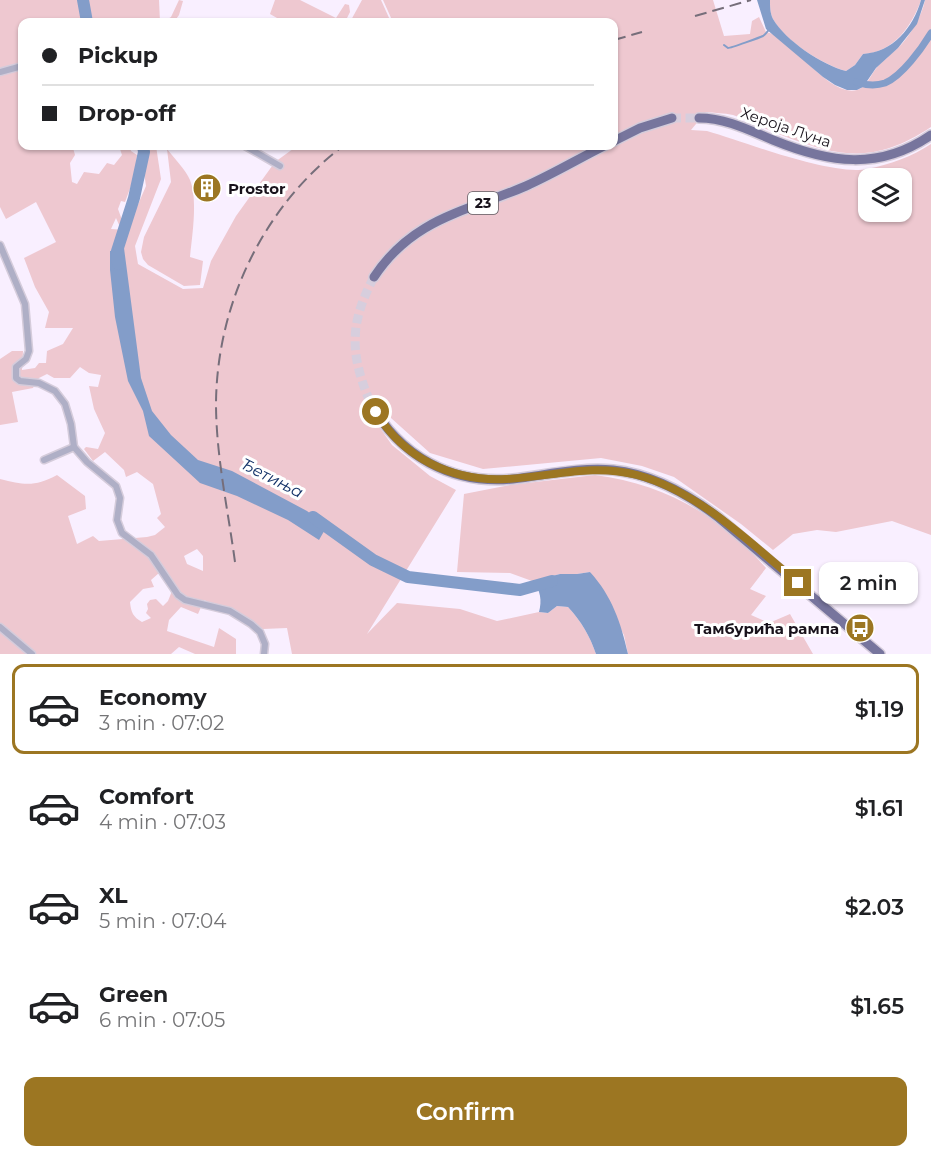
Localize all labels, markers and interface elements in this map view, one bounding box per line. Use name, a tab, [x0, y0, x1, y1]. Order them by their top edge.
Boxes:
text: Pickup	[78, 42, 158, 69]
text: Drop-off	[78, 100, 176, 127]
street label: Хероја Луна	[738, 103, 834, 151]
map controls	[858, 168, 912, 222]
button: layers	[858, 168, 912, 222]
building icon: Prostor	[191, 172, 223, 204]
place label: Prostor	[228, 179, 286, 198]
road number: 23	[468, 192, 498, 214]
route start	[362, 398, 389, 425]
water label: Ђетиња	[238, 454, 306, 502]
callout: 2 min	[819, 562, 918, 604]
route end	[784, 569, 811, 596]
text: 2 min	[840, 571, 897, 595]
bus stop icon: Тамбурића рампа	[844, 612, 876, 644]
place label: Тамбурића рампа	[694, 619, 839, 638]
icon: car	[27, 682, 81, 736]
text: Economy	[99, 684, 207, 711]
text: $1.19	[855, 696, 904, 723]
text: 3 min · 07:02	[99, 711, 224, 735]
icon: car	[27, 781, 81, 835]
text: Comfort	[99, 783, 194, 810]
text: $1.61	[855, 795, 904, 822]
text: 4 min · 07:03	[99, 810, 226, 834]
icon: car	[27, 880, 81, 934]
text: XL	[99, 882, 128, 909]
text: $2.03	[845, 894, 904, 921]
text: 5 min · 07:04	[99, 909, 226, 933]
icon: car	[27, 979, 81, 1033]
text: Green	[99, 981, 168, 1008]
text: $1.65	[850, 993, 904, 1020]
text: 6 min · 07:05	[99, 1008, 225, 1032]
button: Confirm	[24, 1077, 907, 1146]

